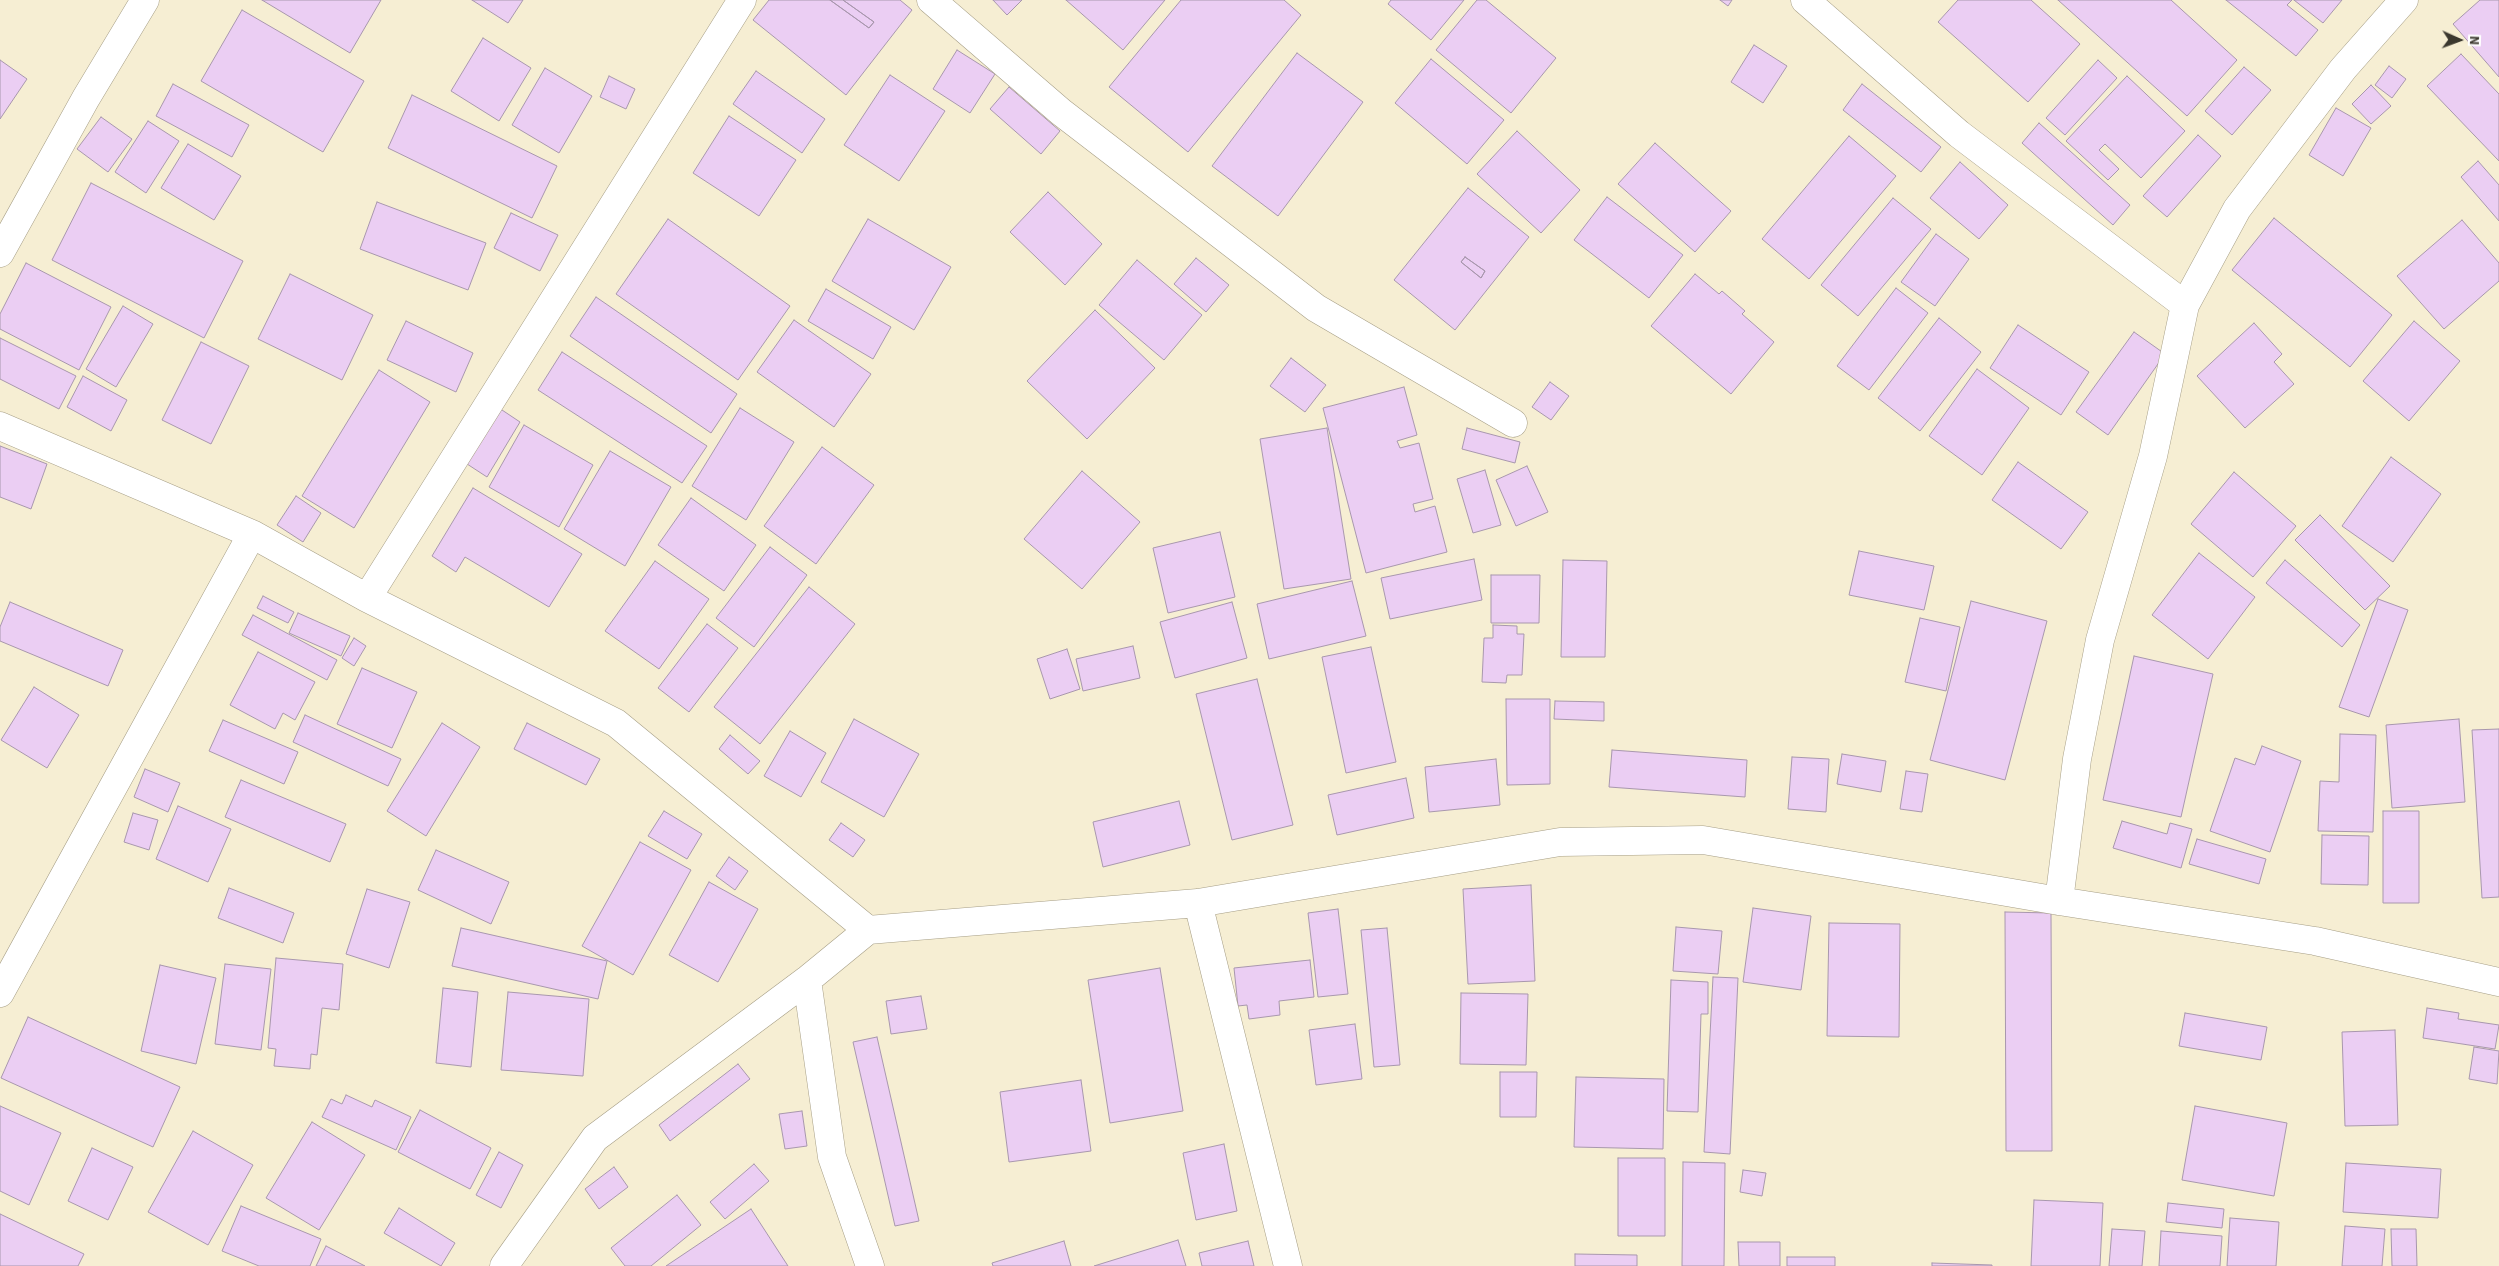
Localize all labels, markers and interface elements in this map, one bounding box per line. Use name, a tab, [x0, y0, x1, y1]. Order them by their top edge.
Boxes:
north arrow	[2434, 15, 2484, 65]
text: N	[2464, 36, 2484, 46]

